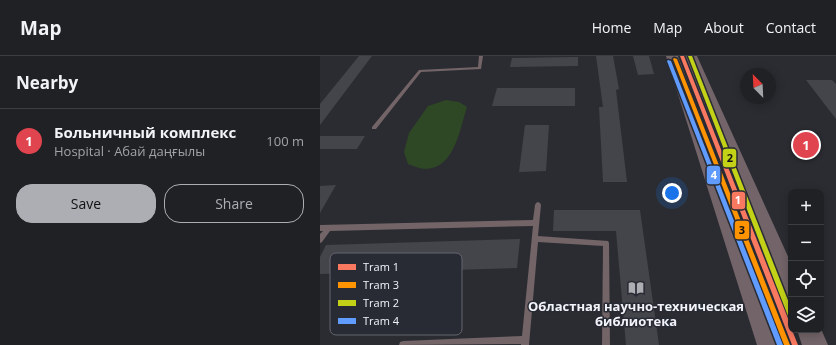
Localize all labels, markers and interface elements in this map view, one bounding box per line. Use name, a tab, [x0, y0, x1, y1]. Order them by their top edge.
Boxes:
text: Map	[20, 15, 61, 41]
text: Home	[592, 18, 631, 37]
text: Map	[653, 18, 682, 37]
text: About	[704, 18, 744, 37]
text: Contact	[766, 18, 816, 37]
north arrow	[740, 68, 776, 104]
text: Nearby	[16, 71, 78, 94]
text: Больничный комплекс	[54, 122, 236, 142]
pin: 1	[793, 130, 819, 160]
text: 1	[25, 132, 33, 150]
text: 100 m	[266, 132, 304, 150]
text: Hospital · Абай даңғылы	[54, 142, 205, 160]
line badge: 2	[722, 148, 737, 168]
text: 2	[727, 150, 733, 165]
line badge: 4	[706, 165, 721, 185]
text: 4	[711, 167, 718, 182]
your location	[662, 183, 682, 203]
button: Save	[16, 184, 156, 223]
button: Share	[164, 184, 304, 223]
map controls	[788, 189, 824, 333]
button: +	[788, 189, 824, 225]
line badge: 1	[731, 191, 746, 210]
text: 1	[735, 192, 741, 207]
line badge: 3	[734, 220, 750, 240]
text: 3	[739, 222, 745, 237]
button: −	[788, 225, 824, 261]
legend	[330, 253, 462, 335]
text: Tram 1	[363, 259, 399, 274]
button: locate	[788, 261, 824, 297]
text: Tram 3	[363, 277, 399, 292]
library icon: Областная научно-техническая библиотека	[627, 279, 645, 297]
text: Tram 2	[363, 295, 399, 310]
place label: Областная научно-техническая библиотека	[528, 297, 744, 330]
button: layers	[788, 297, 824, 333]
text: Tram 4	[363, 313, 400, 328]

